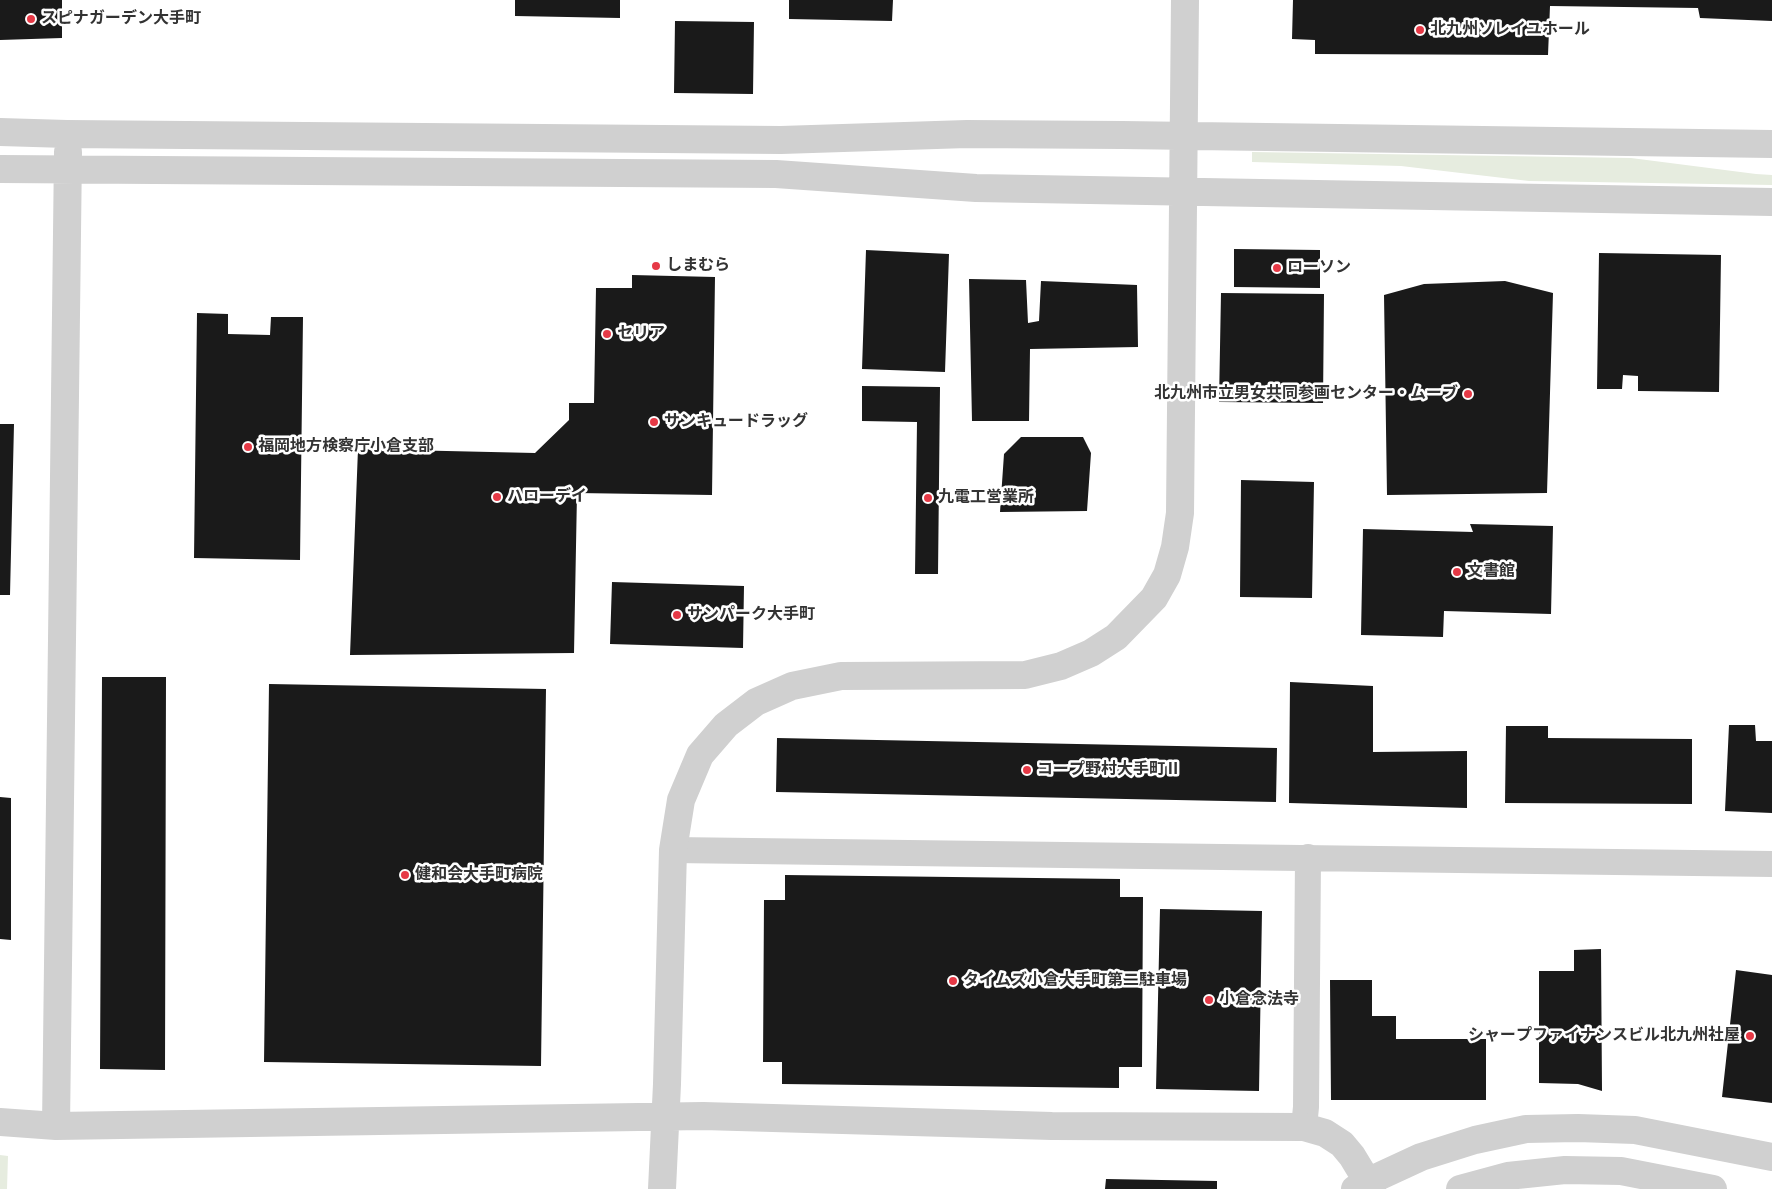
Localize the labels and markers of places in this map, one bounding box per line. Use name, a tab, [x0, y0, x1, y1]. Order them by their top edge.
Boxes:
place label: スピナガーデン大手町	[41, 9, 201, 29]
marker: スピナガーデン大手町	[25, 13, 37, 25]
place label: 北九州ソレイユホール	[1430, 20, 1590, 40]
marker: 北九州ソレイユホール	[1414, 24, 1426, 36]
place label: しまむら	[666, 256, 730, 276]
place label: ローソン	[1287, 258, 1351, 278]
marker: しまむら	[650, 260, 662, 272]
marker: ローソン	[1271, 262, 1283, 274]
place label: セリア	[617, 324, 665, 344]
marker: セリア	[601, 328, 613, 340]
place label: 北九州市立男女共同参画センター・ムーブ	[1154, 384, 1458, 404]
marker: 北九州市立男女共同参画センター・ムーブ	[1462, 388, 1474, 400]
place label: サンキュードラッグ	[664, 412, 808, 432]
marker: サンキュードラッグ	[648, 416, 660, 428]
place label: 福岡地方検察庁小倉支部	[258, 437, 434, 457]
marker: 福岡地方検察庁小倉支部	[242, 441, 254, 453]
place label: ハローデイ	[507, 487, 587, 507]
place label: 九電工営業所	[938, 488, 1034, 508]
marker: ハローデイ	[491, 491, 503, 503]
marker: 九電工営業所	[922, 492, 934, 504]
place label: 文書館	[1467, 562, 1515, 582]
marker: 文書館	[1451, 566, 1463, 578]
place label: サンパーク大手町	[687, 605, 815, 625]
marker: サンパーク大手町	[671, 609, 683, 621]
place label: コープ野村大手町Ⅱ	[1037, 760, 1181, 780]
marker: コープ野村大手町Ⅱ	[1021, 764, 1033, 776]
place label: 健和会大手町病院	[415, 865, 543, 885]
marker: 健和会大手町病院	[399, 869, 411, 881]
place label: タイムズ小倉大手町第二駐車場	[963, 971, 1187, 991]
marker: タイムズ小倉大手町第二駐車場	[947, 975, 959, 987]
place label: 小倉念法寺	[1219, 990, 1299, 1010]
marker: 小倉念法寺	[1203, 994, 1215, 1006]
place label: シャープファイナンスビル北九州社屋	[1468, 1026, 1740, 1046]
marker: シャープファイナンスビル北九州社屋	[1744, 1030, 1756, 1042]

